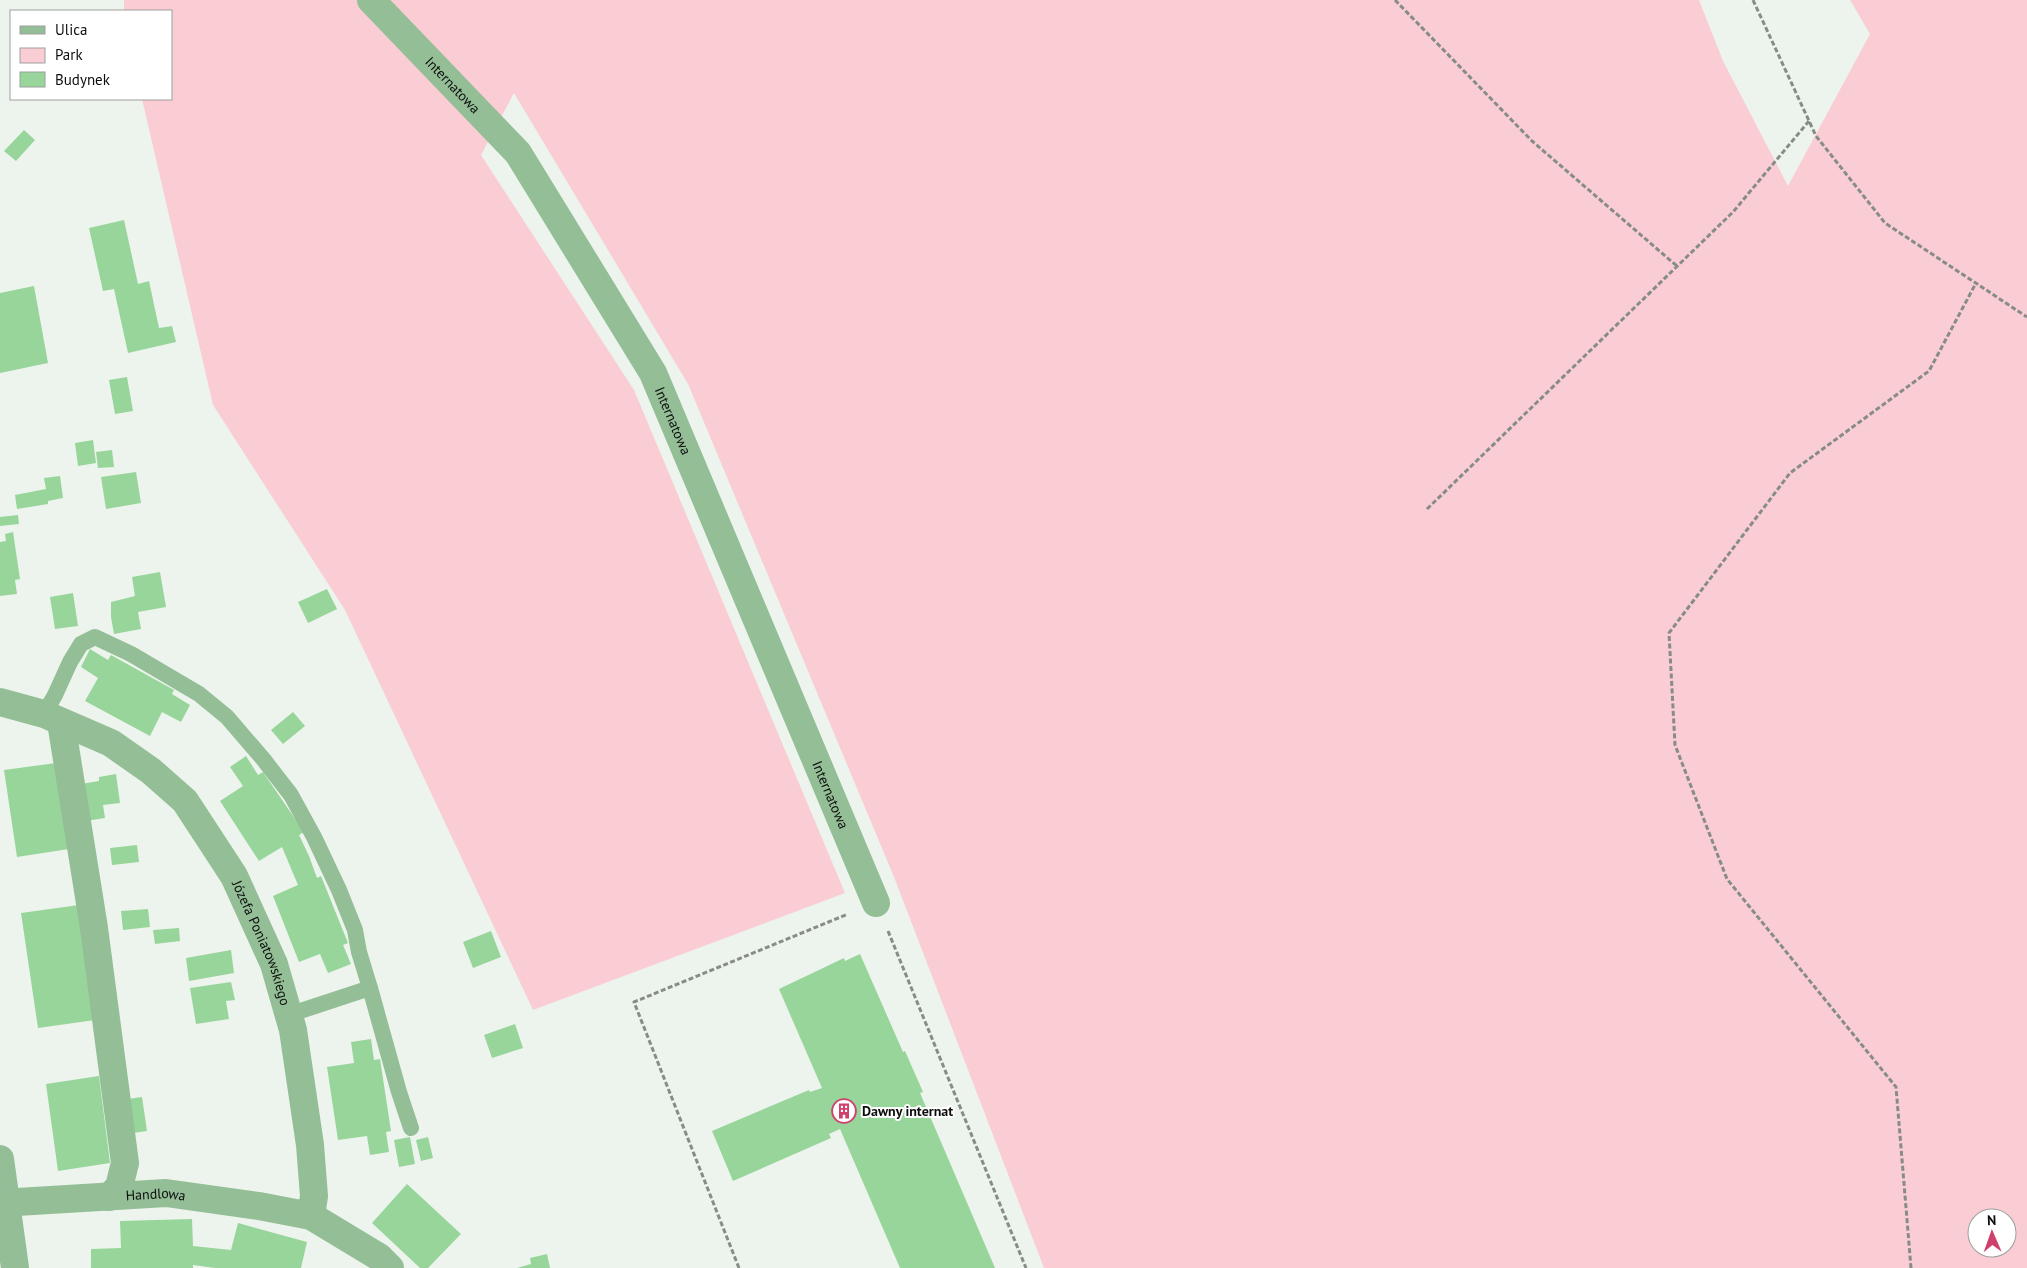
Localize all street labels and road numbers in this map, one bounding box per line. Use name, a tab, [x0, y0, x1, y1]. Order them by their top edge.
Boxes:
street label: Internatowa	[421, 53, 484, 117]
street label: Internatowa	[651, 384, 695, 457]
street label: Internatowa	[808, 758, 853, 832]
street label: Józefa Poniatowskiego	[228, 877, 294, 1008]
street label: Handlowa	[125, 1184, 187, 1205]

